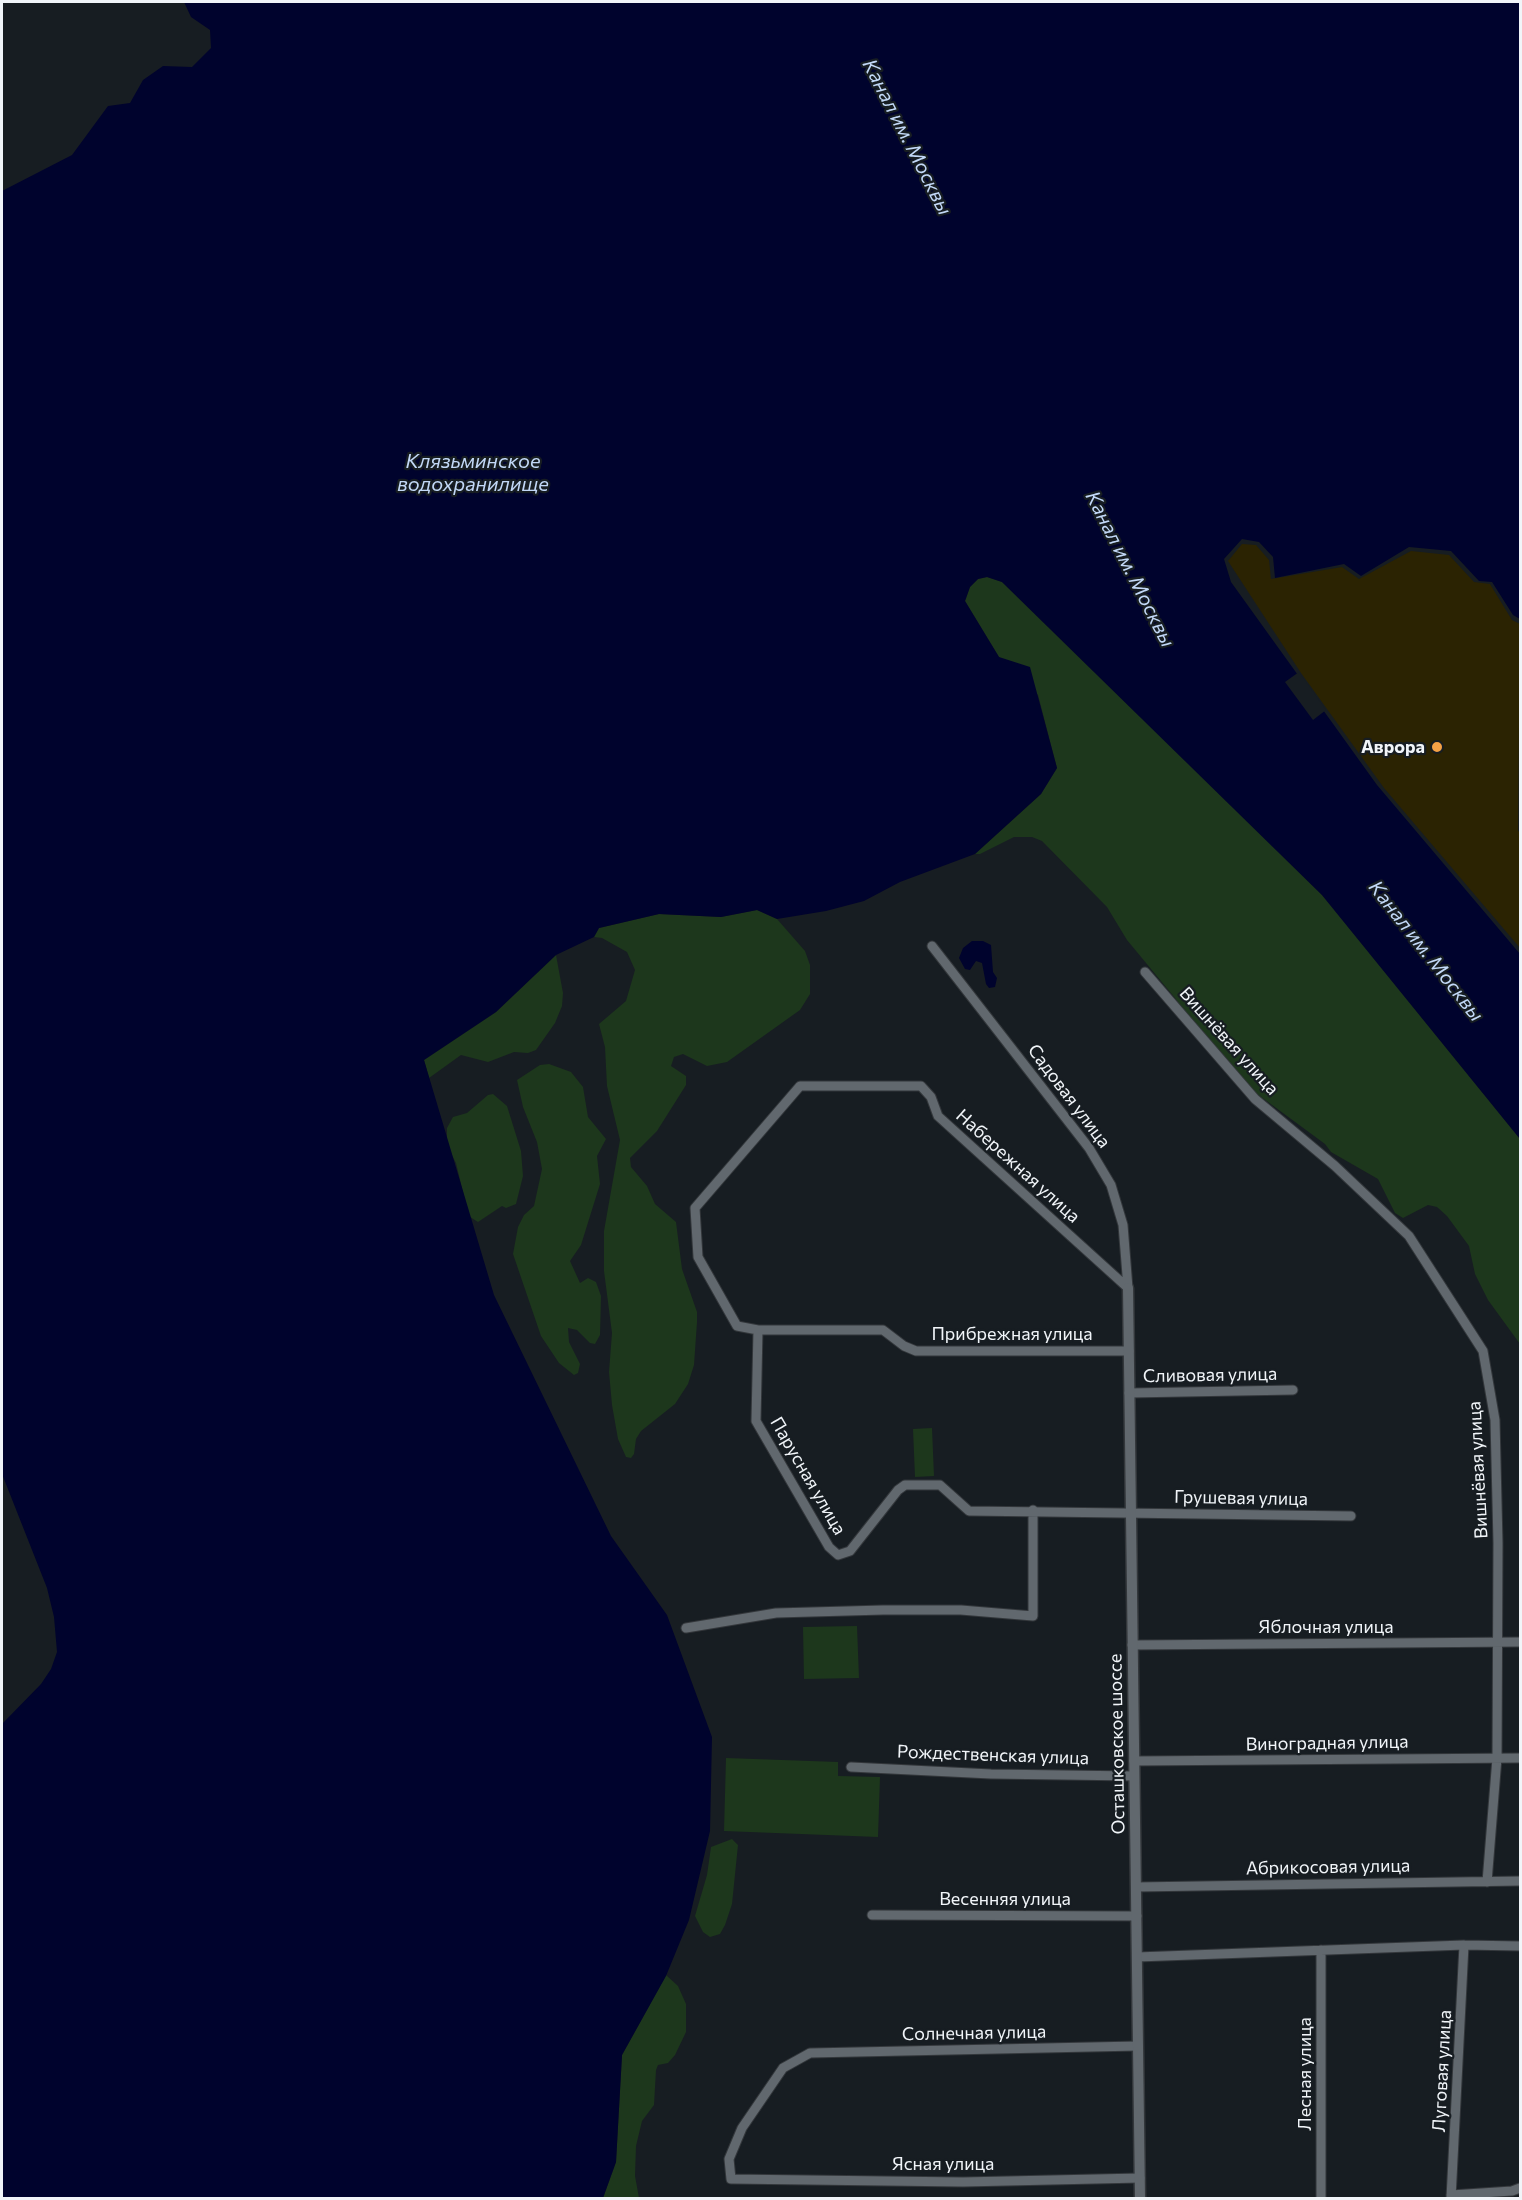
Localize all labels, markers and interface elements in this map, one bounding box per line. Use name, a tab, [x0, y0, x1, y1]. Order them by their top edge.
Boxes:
water label: Канал им. Москвы	[857, 55, 957, 219]
water label: Клязьминское водохранилище	[397, 449, 549, 496]
water label: Канал им. Москвы	[1080, 487, 1180, 651]
place label: Аврора	[1361, 736, 1425, 758]
marker: Аврора	[1430, 740, 1444, 754]
water label: Канал им. Москвы	[1364, 876, 1488, 1026]
street label: Вишнёвая улица	[1175, 983, 1283, 1099]
street label: Садовая улица	[1023, 1040, 1115, 1152]
street label: Набережная улица	[952, 1105, 1084, 1227]
street label: Прибрежная улица	[931, 1323, 1093, 1345]
street label: Сливовая улица	[1143, 1363, 1277, 1387]
street label: Вишнёвая улица	[1464, 1401, 1492, 1539]
street label: Парусная улица	[765, 1413, 851, 1539]
street label: Грушевая улица	[1174, 1486, 1308, 1510]
street label: Яблочная улица	[1258, 1616, 1394, 1638]
street label: Осташковское шоссе	[1105, 1653, 1129, 1835]
street label: Виноградная улица	[1245, 1731, 1409, 1755]
street label: Рождественская улица	[897, 1741, 1089, 1769]
street label: Абрикосовая улица	[1246, 1855, 1410, 1879]
street label: Весенняя улица	[939, 1888, 1071, 1910]
street label: Луговая улица	[1428, 2009, 1456, 2133]
street label: Лесная улица	[1294, 2017, 1316, 2131]
street label: Солнечная улица	[902, 2021, 1046, 2045]
street label: Ясная улица	[892, 2153, 994, 2175]

